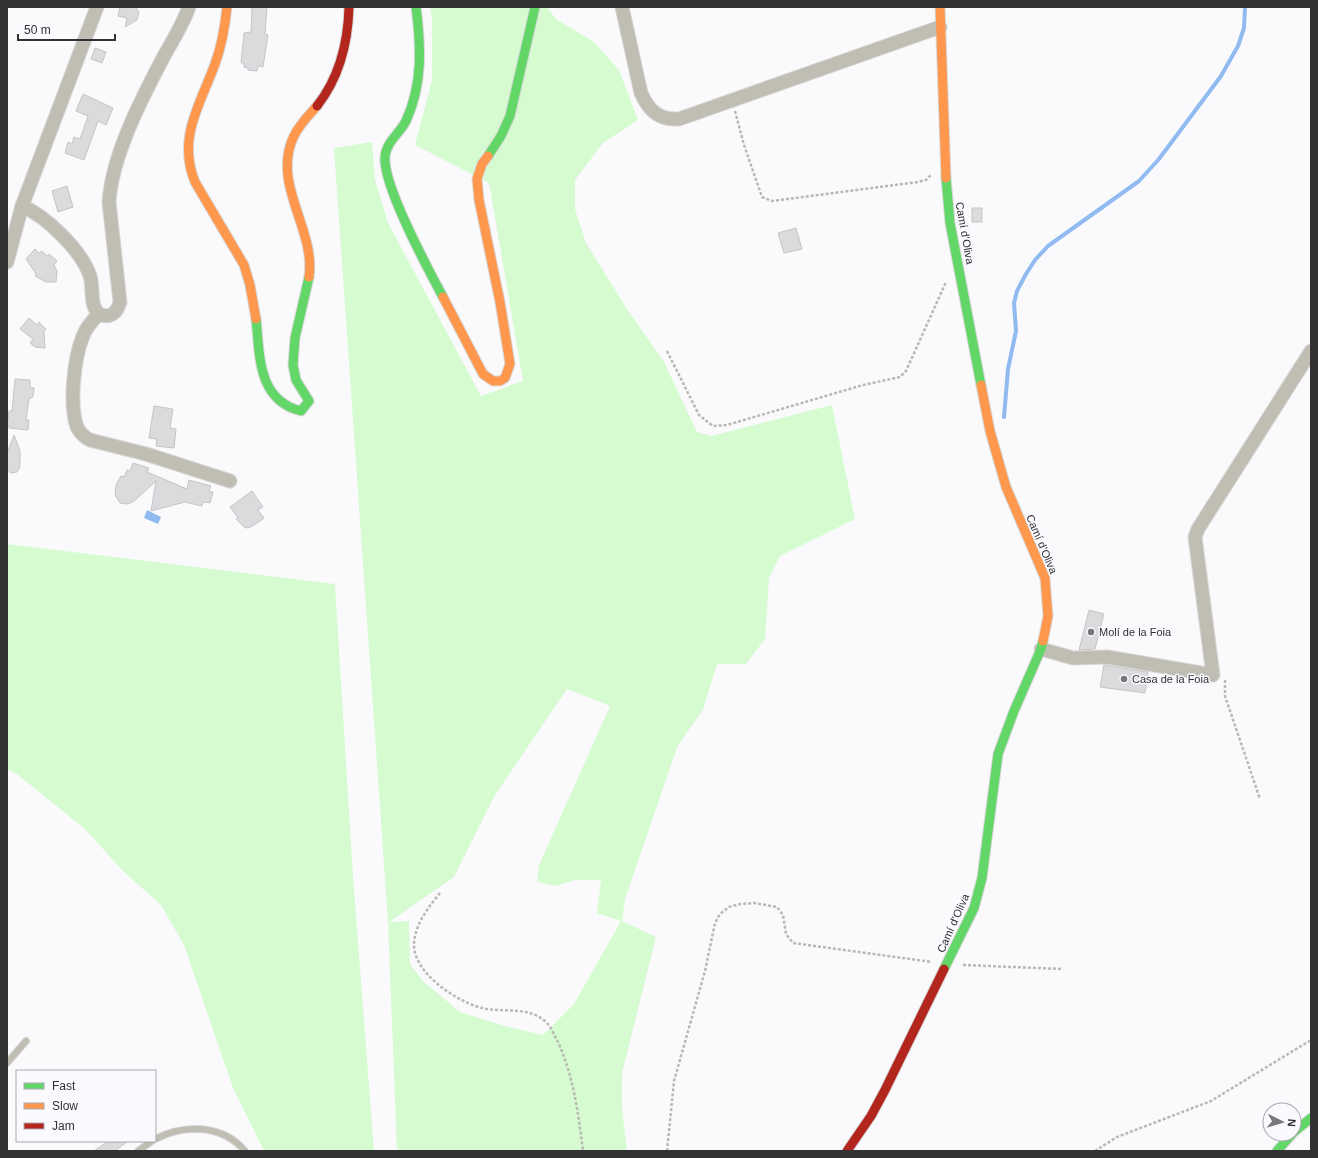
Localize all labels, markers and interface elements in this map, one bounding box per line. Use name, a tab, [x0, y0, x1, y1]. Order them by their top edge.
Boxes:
scale bar	[18, 16, 115, 42]
text: 50 m	[24, 23, 51, 37]
street label: Camí d’Oliva	[954, 201, 977, 266]
street label: Camí d’Oliva	[1024, 513, 1060, 576]
place label: Molí de la Foia	[1099, 626, 1172, 638]
marker: Molí de la Foia	[1086, 627, 1096, 637]
place label: Casa de la Foia	[1132, 673, 1210, 685]
marker: Casa de la Foia	[1119, 674, 1129, 684]
street label: Camí d’Oliva	[935, 891, 972, 954]
legend	[16, 1070, 156, 1142]
text: Fast	[52, 1079, 76, 1093]
text: Slow	[52, 1099, 78, 1113]
north arrow	[1262, 1102, 1302, 1142]
text: N	[1286, 1118, 1298, 1127]
text: Jam	[52, 1119, 75, 1133]

